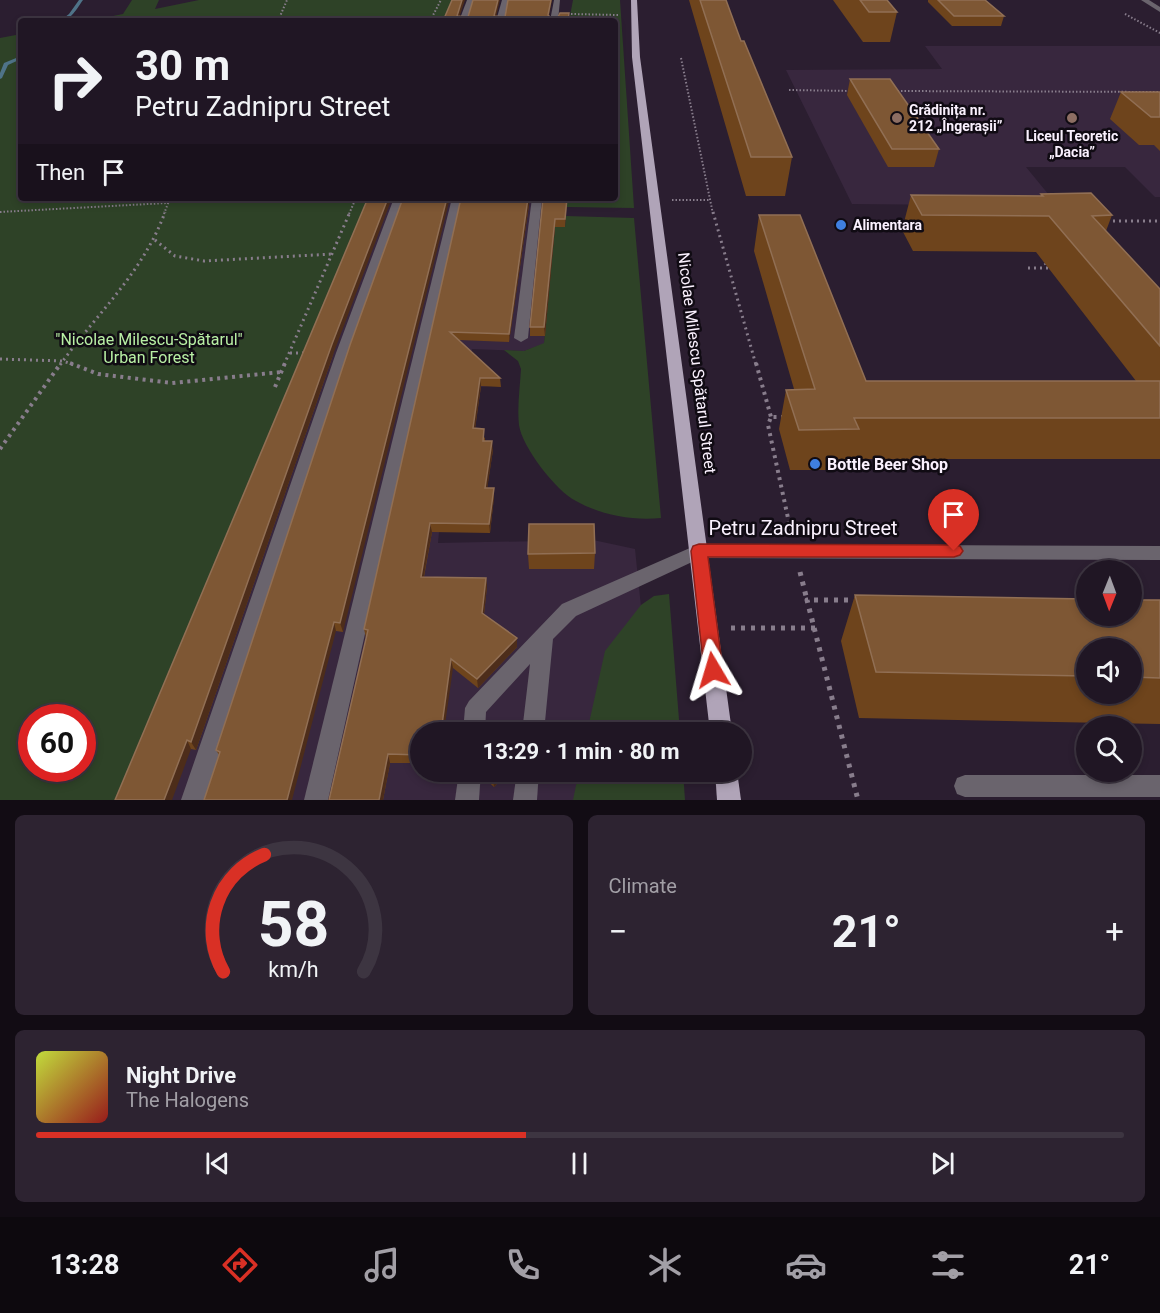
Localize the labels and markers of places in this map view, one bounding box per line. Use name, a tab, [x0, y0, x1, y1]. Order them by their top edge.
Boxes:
place label: Grădinița nr. 212 „Îngerașii”	[909, 102, 1003, 135]
marker: Grădinița nr. 212 „Îngerașii”	[890, 111, 904, 125]
marker: Liceul Teoretic „Dacia”	[1065, 111, 1079, 125]
place label: Liceul Teoretic „Dacia”	[1026, 128, 1118, 160]
place label: Alimentara	[853, 217, 922, 233]
marker: Alimentara	[834, 218, 848, 232]
place label: Bottle Beer Shop	[827, 455, 948, 474]
marker: Bottle Beer Shop	[808, 457, 822, 471]
pin	[928, 489, 979, 551]

